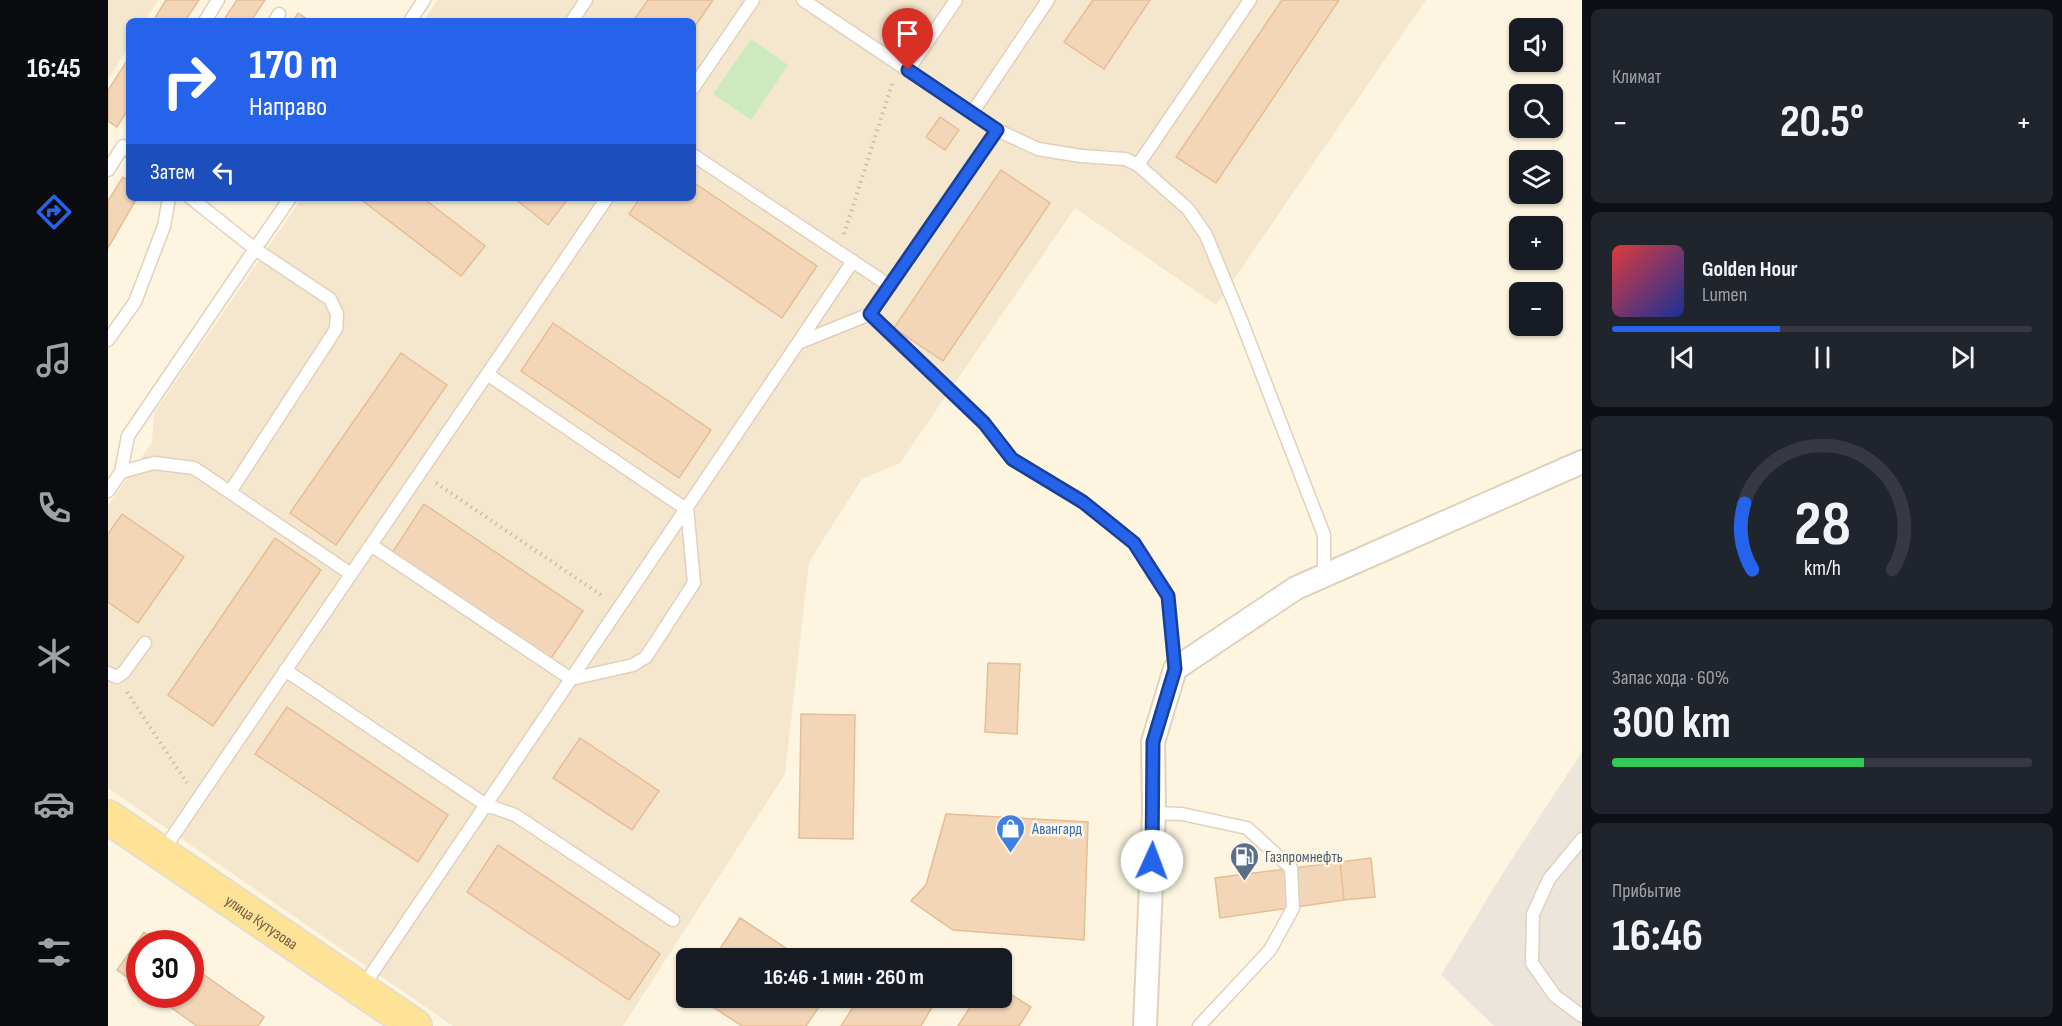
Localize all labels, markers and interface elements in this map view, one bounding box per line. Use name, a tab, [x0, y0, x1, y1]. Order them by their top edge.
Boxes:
pin	[882, 8, 933, 70]
icon: arrive	[891, 17, 924, 50]
map controls	[1509, 18, 1563, 336]
button: sound	[1509, 18, 1563, 72]
text: 170 m	[249, 40, 338, 91]
icon: right	[150, 42, 228, 120]
text: 16:45	[27, 53, 81, 85]
text: Климат	[1612, 65, 1662, 89]
button: search	[1509, 84, 1563, 138]
text: Направо	[249, 91, 327, 123]
text: 20.5°	[1780, 95, 1864, 150]
text: −	[1612, 103, 1628, 143]
text: +	[2016, 103, 2032, 143]
button: layers	[1509, 150, 1563, 204]
icon: left	[207, 156, 240, 189]
text: Затем	[150, 159, 195, 186]
icon: directions	[33, 191, 75, 233]
button: +	[1509, 216, 1563, 270]
text: Golden Hour	[1702, 256, 1798, 283]
button: −	[1509, 282, 1563, 336]
text: Lumen	[1702, 283, 1747, 307]
icon: music	[33, 339, 75, 381]
icon: previous	[1666, 341, 1699, 374]
icon: pause	[1806, 341, 1839, 374]
icon: next	[1946, 341, 1979, 374]
icon: phone	[33, 487, 75, 529]
text: 28	[1794, 488, 1850, 563]
text: km/h	[1803, 556, 1841, 581]
icon: climate	[33, 635, 75, 677]
text: Запас хода · 60%	[1612, 666, 1729, 690]
text: 300 km	[1612, 696, 1731, 751]
icon: car	[33, 783, 75, 825]
shop icon: Авангард	[995, 812, 1027, 854]
place label: Авангард	[1031, 820, 1082, 839]
position arrow	[1120, 829, 1184, 893]
fuel station icon: Газпромнефть	[1228, 840, 1260, 882]
place label: Газпромнефть	[1265, 848, 1343, 867]
text: Прибытие	[1612, 879, 1681, 903]
street label: улица Кутузова	[221, 891, 301, 954]
text: 16:46	[1612, 909, 1703, 964]
speed limit sign: 30	[126, 930, 204, 1008]
icon: filters	[33, 931, 75, 973]
text: 16:46 · 1 мин · 260 m	[764, 964, 924, 991]

